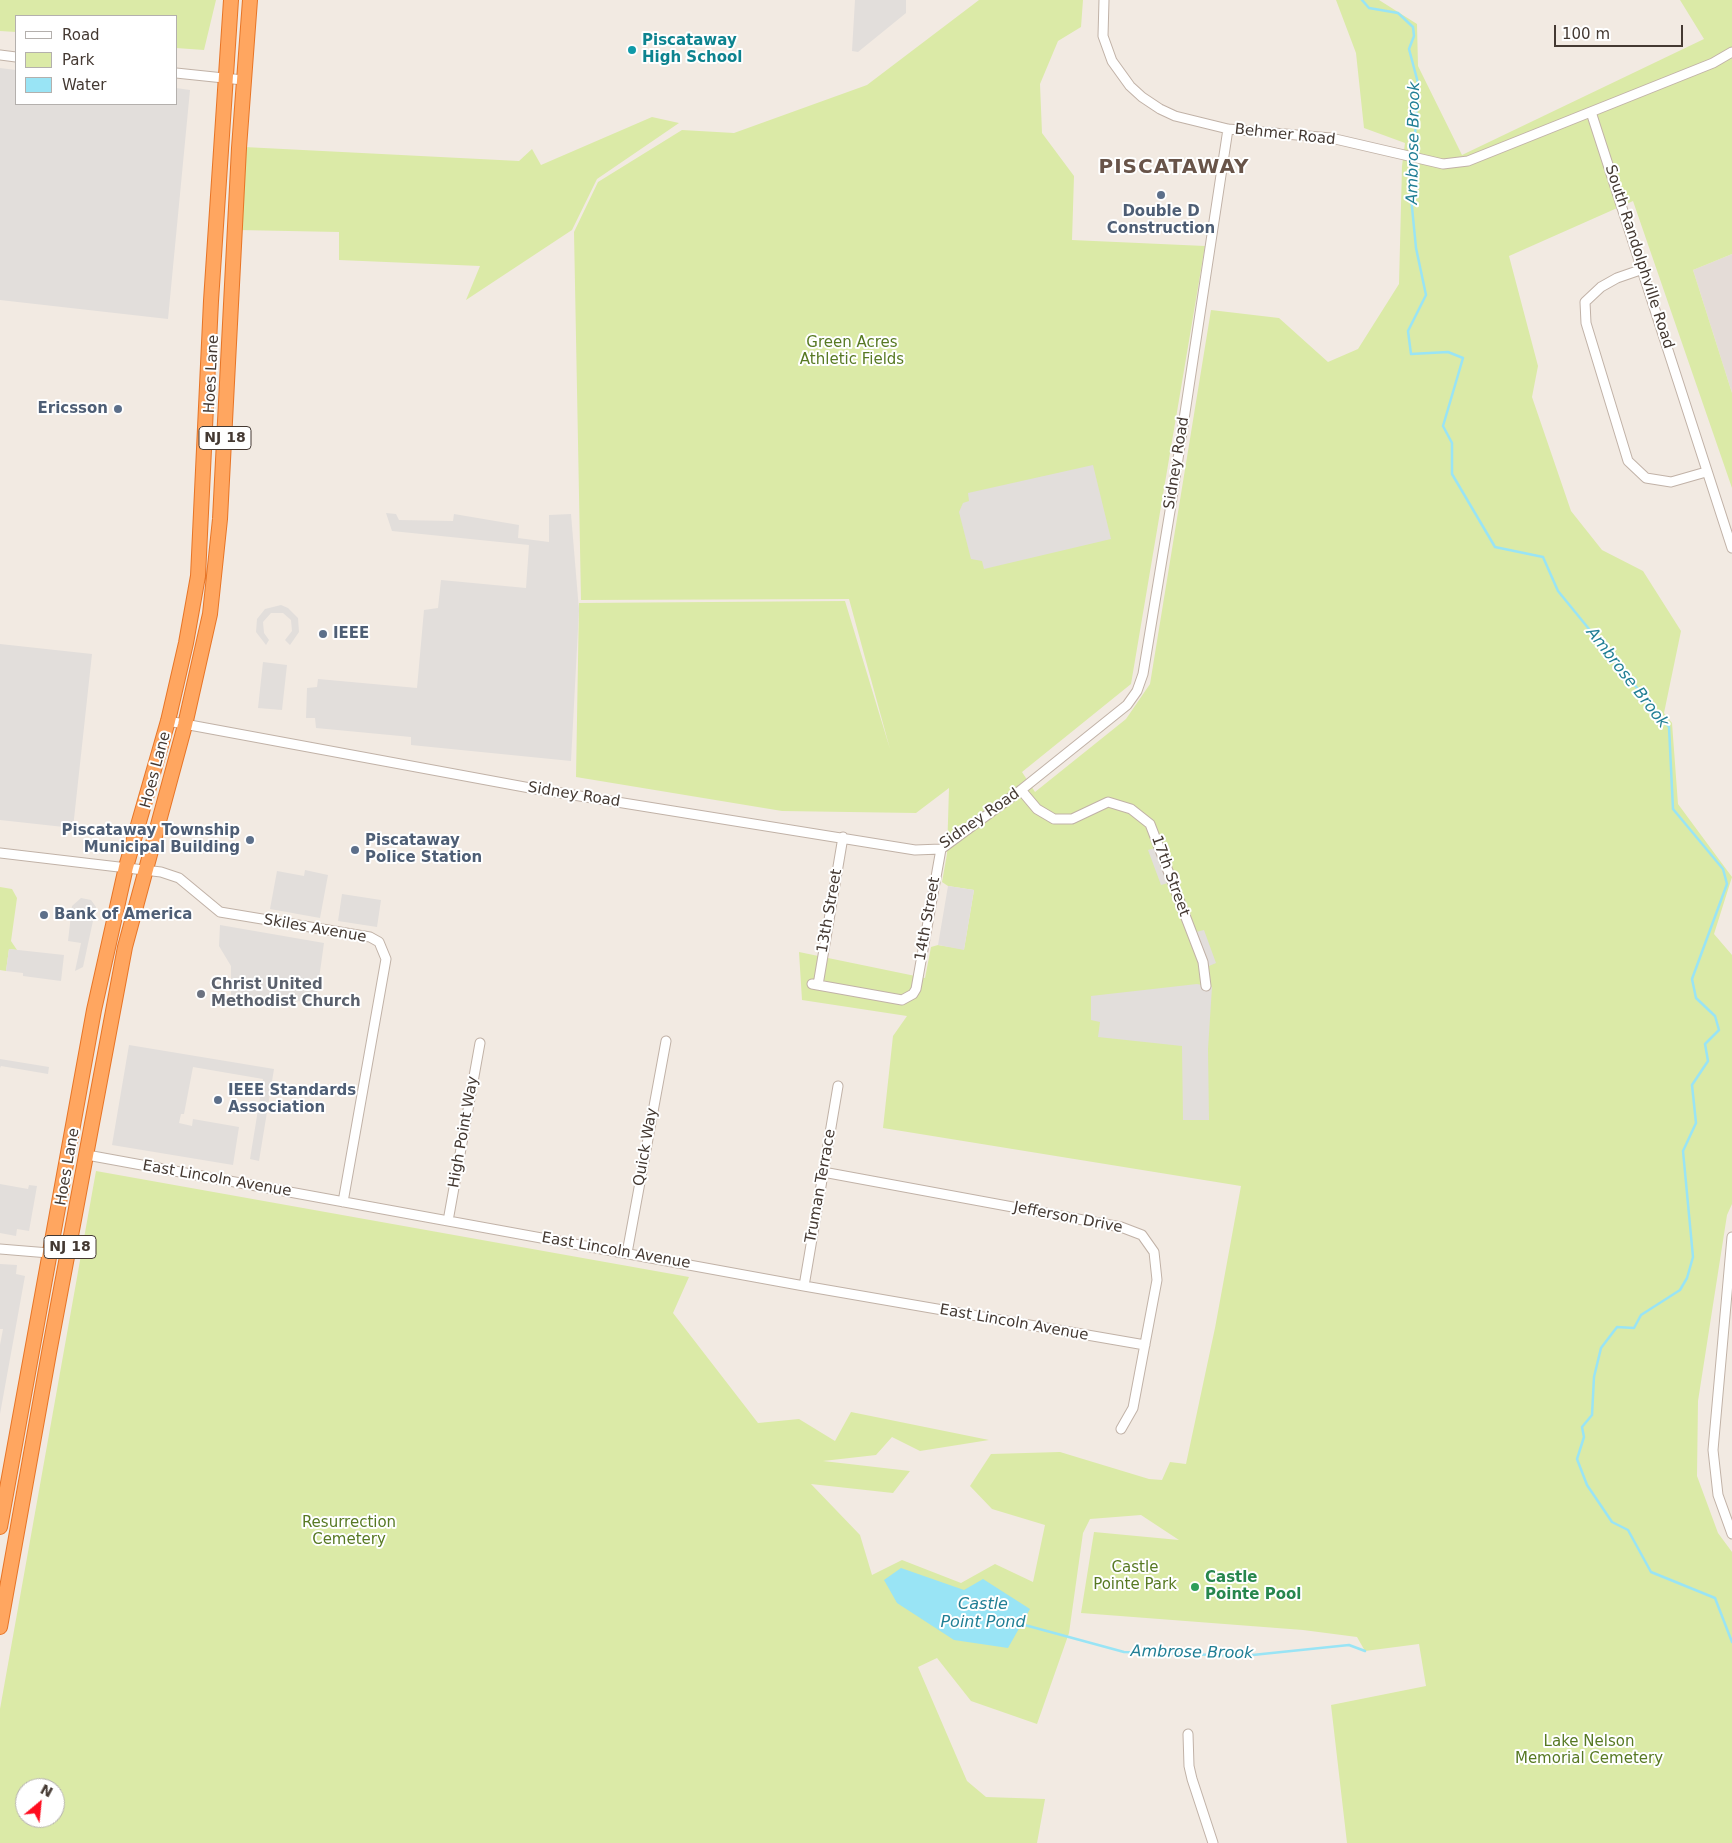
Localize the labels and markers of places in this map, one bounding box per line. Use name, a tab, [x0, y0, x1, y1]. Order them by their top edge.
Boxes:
place label: Piscataway High School	[642, 32, 742, 67]
marker: Piscataway High School	[626, 44, 638, 56]
marker: Double D Construction	[1155, 189, 1167, 201]
place label: Double D Construction	[1107, 203, 1215, 238]
place label: Ericsson	[37, 400, 108, 418]
marker: Ericsson	[112, 403, 124, 415]
place label: IEEE	[333, 625, 369, 643]
marker: IEEE	[317, 628, 329, 640]
place label: Piscataway Township Municipal Building	[62, 822, 240, 857]
place label: Piscataway Police Station	[365, 832, 482, 867]
marker: Piscataway Township Municipal Building	[244, 834, 256, 846]
marker: Piscataway Police Station	[349, 844, 361, 856]
place label: Bank of America	[54, 906, 192, 924]
marker: Bank of America	[38, 909, 50, 921]
place label: Christ United Methodist Church	[211, 976, 361, 1011]
marker: Christ United Methodist Church	[195, 988, 207, 1000]
place label: IEEE Standards Association	[228, 1082, 356, 1117]
marker: IEEE Standards Association	[212, 1094, 224, 1106]
place label: Castle Pointe Pool	[1205, 1569, 1301, 1604]
marker: Castle Pointe Pool	[1189, 1581, 1201, 1593]

